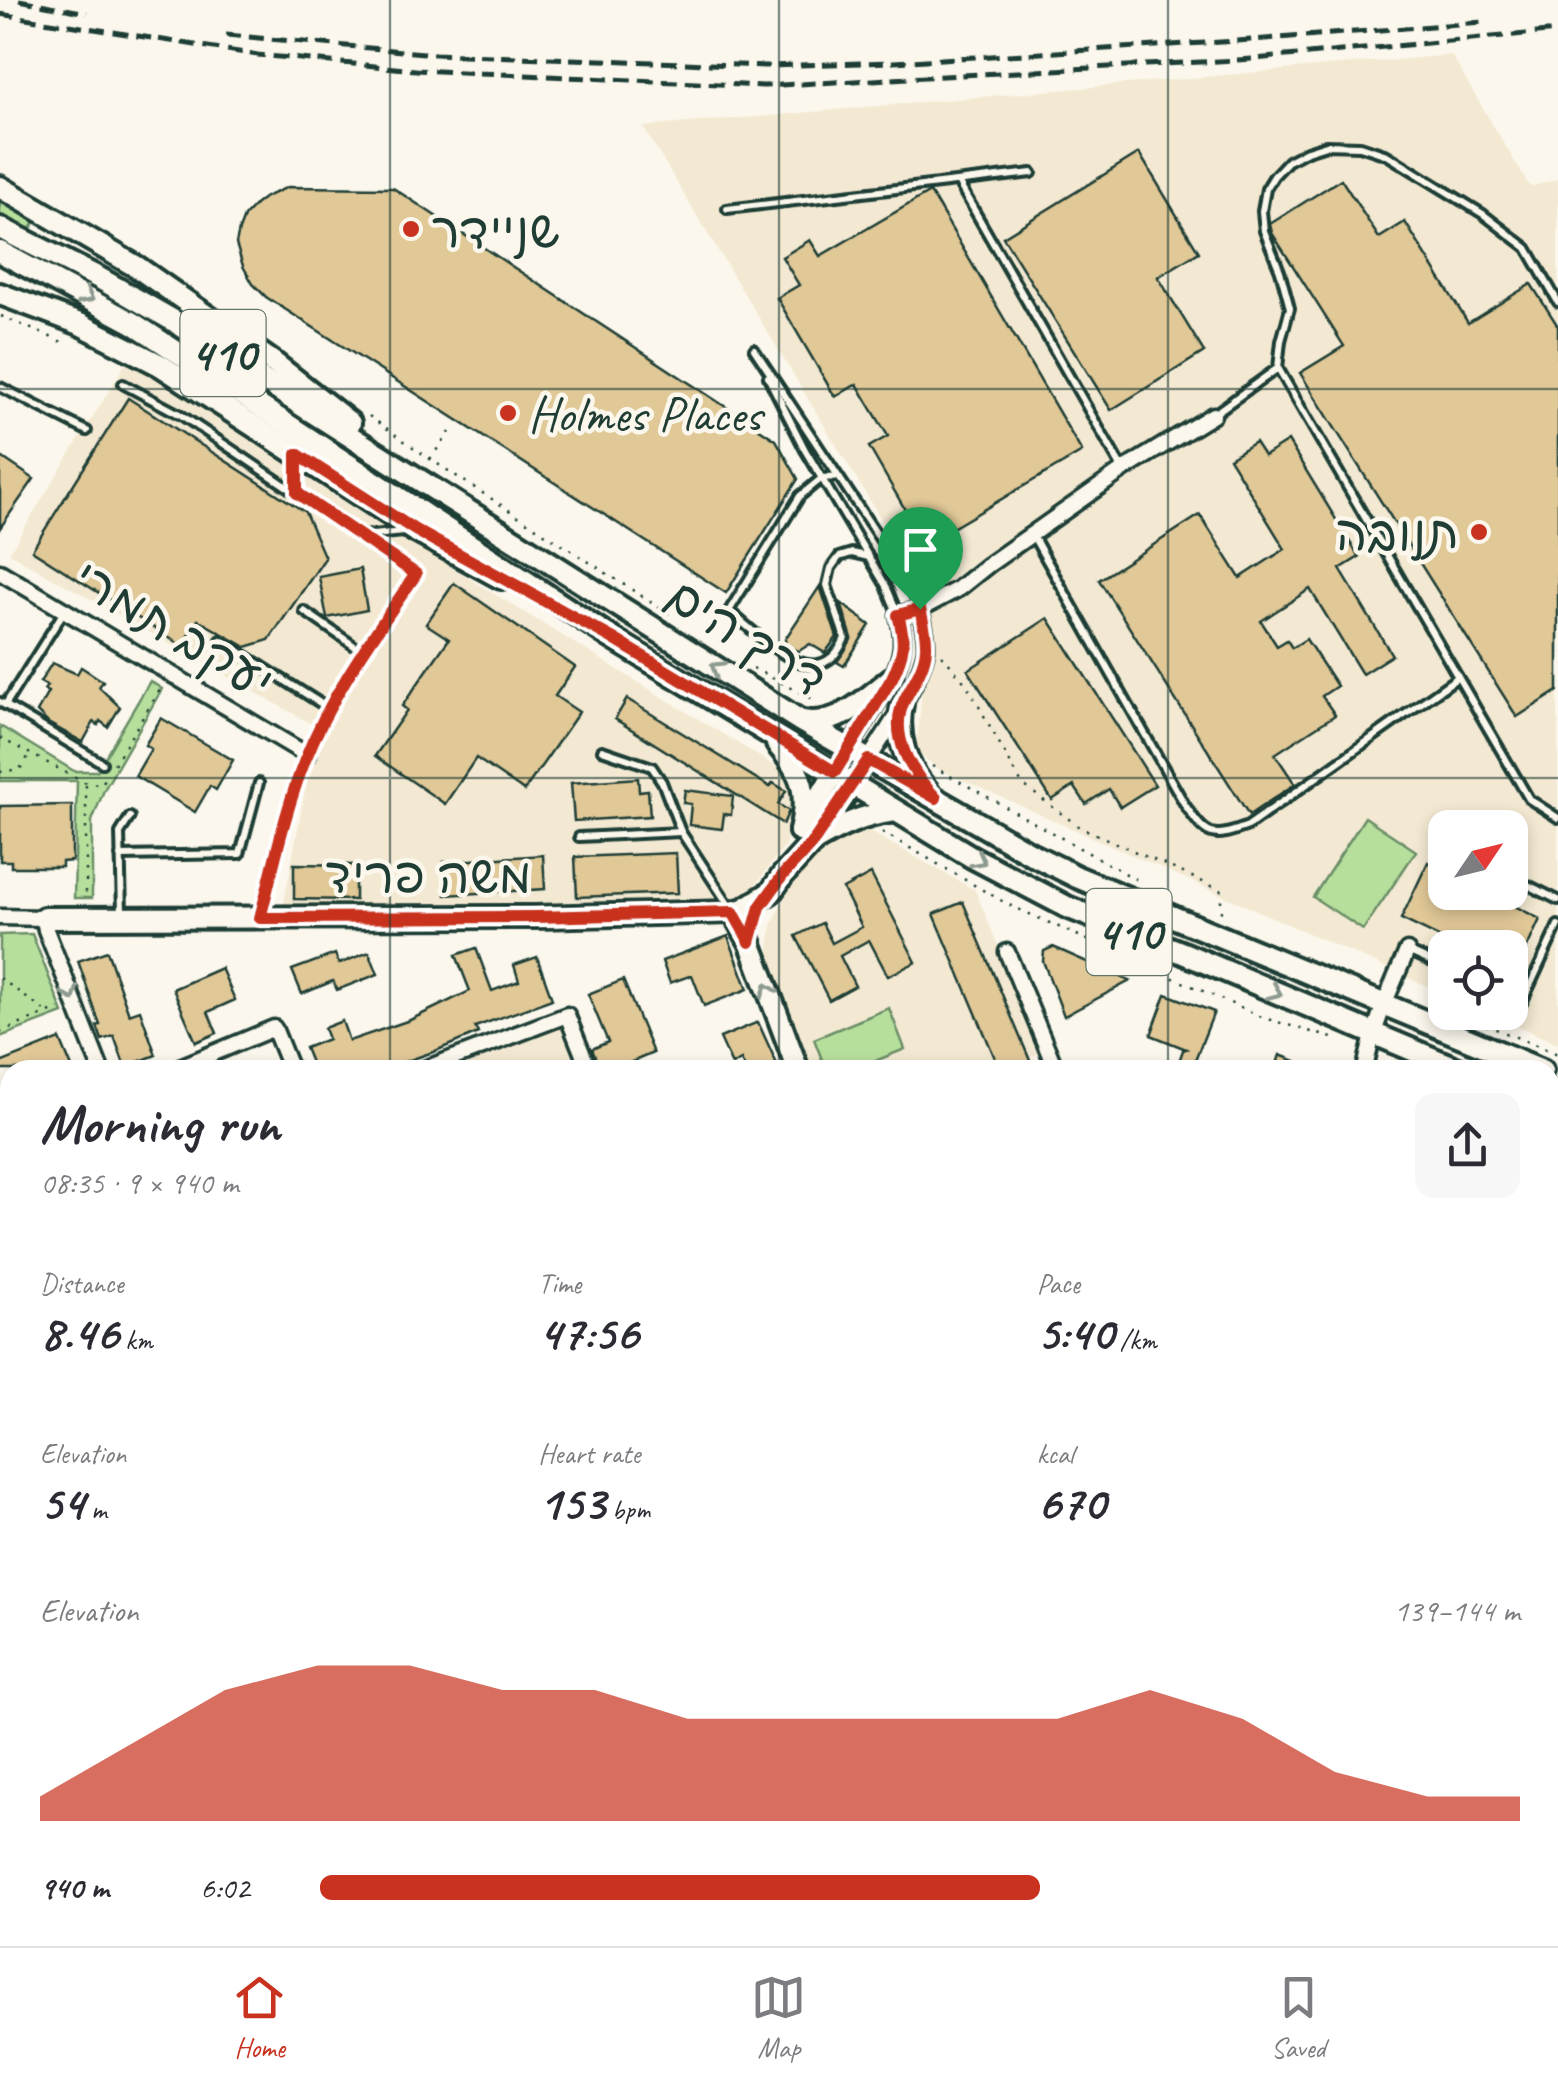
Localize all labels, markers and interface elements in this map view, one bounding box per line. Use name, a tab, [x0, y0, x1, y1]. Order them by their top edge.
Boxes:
place label: שניידר	[431, 199, 560, 262]
marker: שניידר	[400, 218, 422, 240]
one-way arrow	[76, 285, 94, 304]
road number: 410	[180, 310, 266, 396]
place label: Holmes Places	[528, 383, 766, 446]
marker: Holmes Places	[497, 402, 519, 424]
place label: תנובה	[1335, 502, 1459, 565]
pin	[878, 507, 963, 610]
marker: תנובה	[1468, 521, 1490, 543]
icon: arrive	[893, 522, 948, 577]
street label: יעקב תמרי	[62, 546, 285, 715]
street label: דרך הים	[654, 564, 838, 711]
one-way arrow	[710, 662, 728, 681]
north arrow	[1428, 810, 1528, 910]
map controls	[1428, 810, 1528, 1030]
street label: משה פריד	[325, 844, 531, 907]
one-way arrow	[968, 848, 986, 868]
road number: 410	[1086, 889, 1172, 975]
button: locate	[1428, 930, 1528, 1030]
one-way arrow	[1265, 980, 1283, 1000]
one-way arrow	[759, 982, 780, 999]
one-way arrow	[60, 984, 80, 1002]
text: Morning run	[40, 1089, 280, 1159]
button: share	[1415, 1093, 1520, 1198]
text: 08:35 · 9 × 940 m	[40, 1162, 238, 1203]
text: Distance	[40, 1266, 124, 1301]
text: Time	[538, 1266, 581, 1301]
text: Pace	[1037, 1266, 1080, 1301]
text: 8.46	[40, 1301, 118, 1364]
text: 47:56	[538, 1301, 638, 1364]
text: 5:40	[1037, 1301, 1113, 1364]
text: km	[118, 1322, 153, 1357]
text: /km	[1113, 1322, 1157, 1357]
text: Elevation	[40, 1436, 126, 1471]
text: Heart rate	[538, 1436, 640, 1471]
text: kcal	[1037, 1436, 1074, 1471]
text: 54	[40, 1471, 84, 1534]
text: 153	[538, 1471, 605, 1534]
text: 670	[1037, 1471, 1105, 1534]
text: m	[84, 1492, 107, 1527]
text: bpm	[605, 1492, 650, 1527]
text: Elevation	[40, 1590, 138, 1631]
text: 139–144 m	[1394, 1590, 1520, 1631]
text: 940 m	[40, 1867, 109, 1908]
text: 6:02	[200, 1867, 250, 1908]
tab: Home	[232, 1970, 287, 2065]
tab: Map	[751, 1970, 806, 2065]
tab: Saved	[1271, 1970, 1326, 2065]

